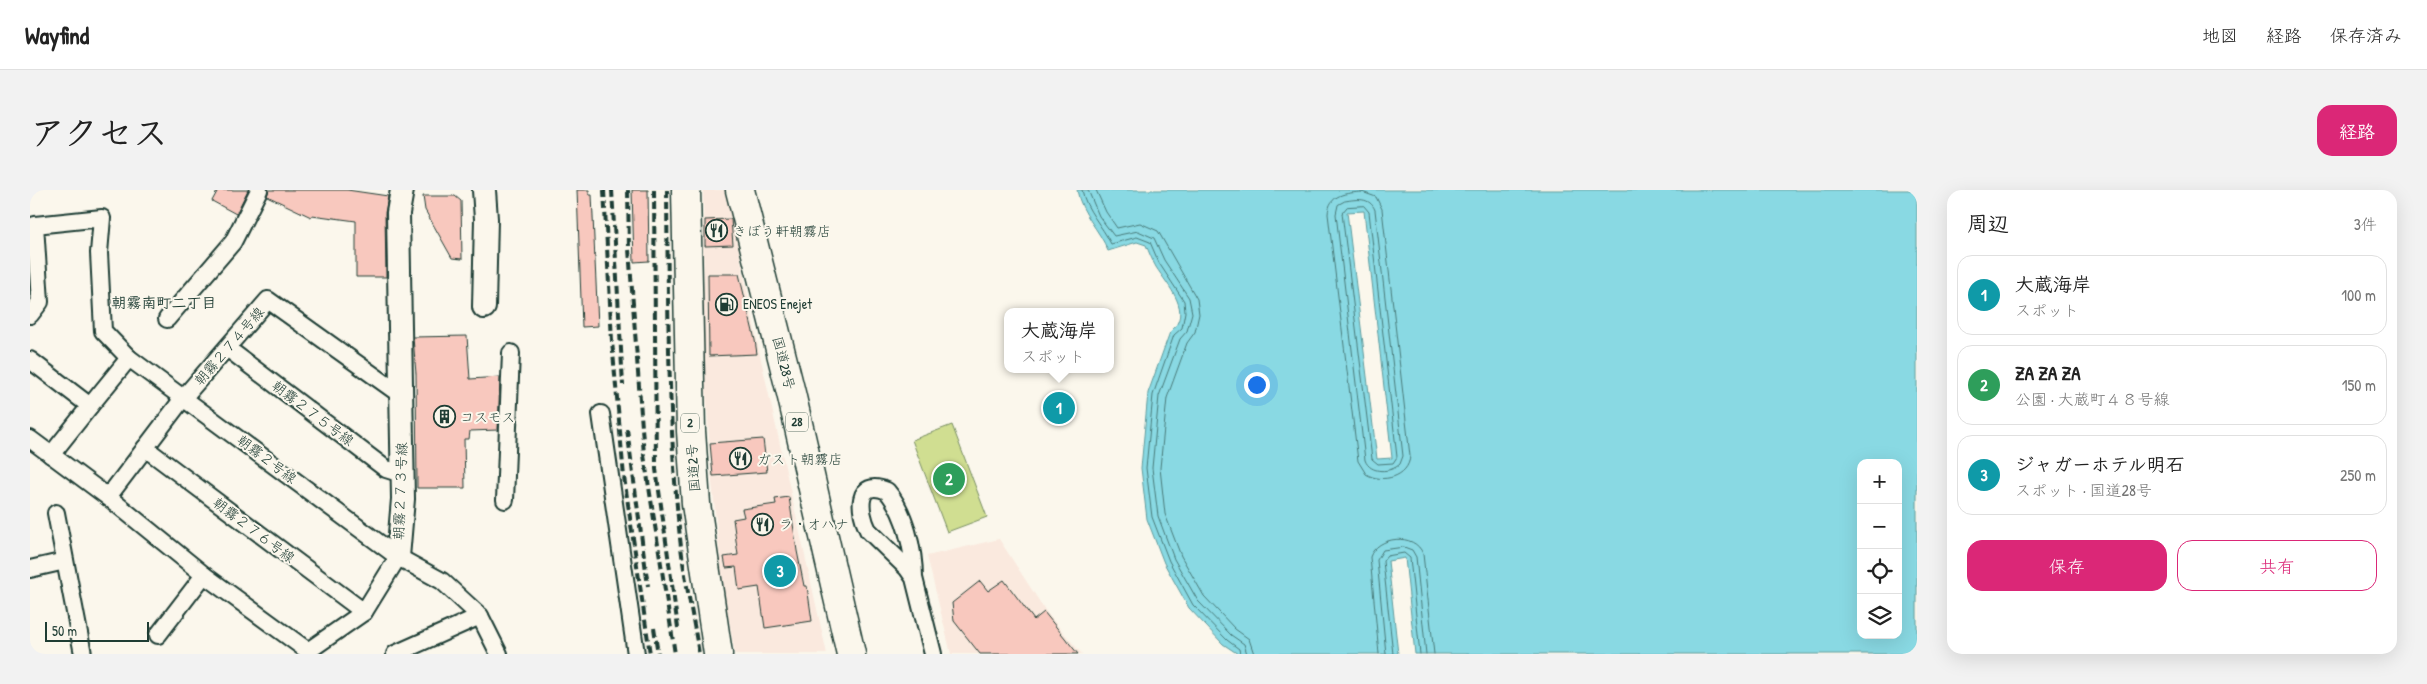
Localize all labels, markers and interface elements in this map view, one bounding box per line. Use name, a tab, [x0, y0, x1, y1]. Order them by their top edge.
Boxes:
text: Wayfind	[25, 19, 89, 51]
text: 地図	[2202, 23, 2238, 48]
text: 経路	[2266, 23, 2302, 48]
text: 保存済み	[2330, 23, 2402, 48]
button: 経路	[2317, 105, 2397, 156]
text: アクセス	[30, 109, 168, 156]
text: 周辺	[1967, 209, 2009, 238]
text: 3件	[2354, 213, 2377, 235]
restaurant icon: きぼう軒朝霧店	[705, 219, 729, 243]
place label: きぼう軒朝霧店	[733, 221, 831, 240]
text: 大蔵海岸	[2015, 271, 2091, 297]
text: 1	[1981, 284, 1987, 306]
text: 100 m	[2341, 284, 2376, 306]
district label: 朝霧南町二丁目	[111, 292, 217, 313]
fuel station icon: ENEOS Enejet	[715, 292, 739, 316]
place label: ENEOS Enejet	[743, 294, 812, 314]
text: スポット	[2015, 299, 2079, 321]
street label: 朝霧２７４号線	[189, 302, 268, 389]
popup	[1004, 308, 1114, 373]
text: 大蔵海岸	[1021, 317, 1097, 343]
street label: 国道28号	[769, 334, 800, 392]
text: スポット	[1021, 345, 1085, 367]
text: ZA ZA ZA	[2015, 360, 2080, 386]
your location	[1244, 372, 1270, 398]
text: 2	[1980, 374, 1988, 396]
text: 150 m	[2342, 374, 2376, 396]
street label: 朝霧２７５号線	[268, 376, 358, 450]
text: 公園 · 大蔵町４８号線	[2015, 388, 2170, 410]
pin: 1	[1043, 389, 1075, 427]
building icon: コスモス	[432, 405, 456, 429]
place label: コスモス	[460, 407, 515, 426]
road number: 28	[786, 412, 808, 432]
road number: 2	[681, 414, 699, 432]
street label: 朝霧２号線	[234, 430, 301, 487]
street label: 朝霧２７３号線	[388, 442, 411, 540]
street label: 国道2号	[681, 443, 704, 493]
restaurant icon: ガスト朝霧店	[729, 447, 753, 471]
place label: ガスト朝霧店	[757, 449, 842, 468]
text: ジャガーホテル明石	[2015, 451, 2185, 477]
map controls	[1857, 459, 1902, 639]
button: +	[1857, 459, 1902, 504]
pin: 2	[933, 460, 965, 498]
text: 3	[1980, 464, 1988, 486]
text: 250 m	[2340, 464, 2376, 486]
text: スポット · 国道28号	[2015, 479, 2152, 501]
street label: 朝霧２７６号線	[209, 493, 299, 567]
button: −	[1857, 504, 1902, 549]
restaurant icon: ラ・オハナ	[751, 512, 775, 536]
place label: ラ・オハナ	[779, 514, 849, 533]
button: 保存	[1967, 540, 2167, 591]
button: 共有	[2177, 540, 2377, 591]
button: locate	[1857, 549, 1902, 594]
pin: 3	[764, 552, 796, 590]
button: layers	[1857, 594, 1902, 639]
scale bar	[45, 619, 149, 642]
text: 50 m	[52, 621, 77, 640]

